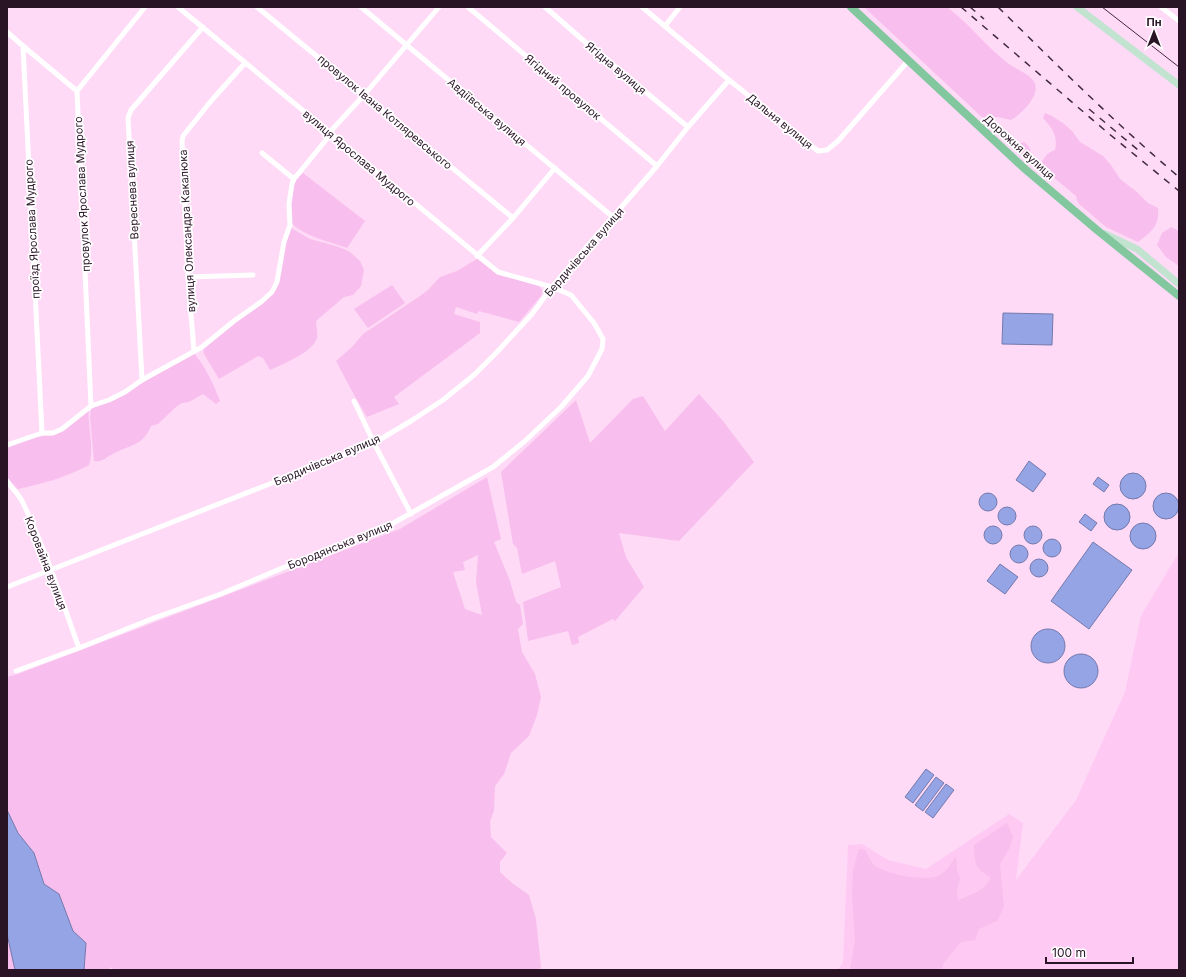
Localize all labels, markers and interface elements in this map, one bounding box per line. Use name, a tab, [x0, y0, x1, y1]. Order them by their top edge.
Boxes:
north arrow	[1134, 12, 1174, 52]
text: Пн	[1146, 15, 1162, 29]
street label: Ягідна вулиця	[583, 39, 649, 97]
street label: Ягідний провулок	[522, 51, 604, 123]
street label: провулок Івана Котляревського	[315, 52, 455, 173]
street label: Авдіївська вулиця	[445, 75, 529, 149]
street label: Дальня вулиця	[744, 90, 816, 152]
street label: вулиця Ярослава Мудрого	[300, 107, 418, 209]
street label: Дорожня вулиця	[981, 111, 1057, 183]
street label: провулок Ярослава Мудрого	[71, 116, 93, 272]
street label: Вереснева вулиця	[122, 140, 142, 240]
street label: вулиця Олександра Какалюка	[176, 149, 198, 313]
street label: проїзд Ярослава Мудрого	[21, 158, 43, 299]
street label: Бердичівська вулиця	[541, 204, 627, 300]
street label: Бердичівська вулиця	[272, 431, 382, 489]
street label: Коровайна вулиця	[22, 514, 70, 612]
street label: Бородянська вулиця	[286, 518, 394, 572]
scale bar	[1046, 939, 1133, 965]
text: 100 m	[1052, 945, 1086, 960]

